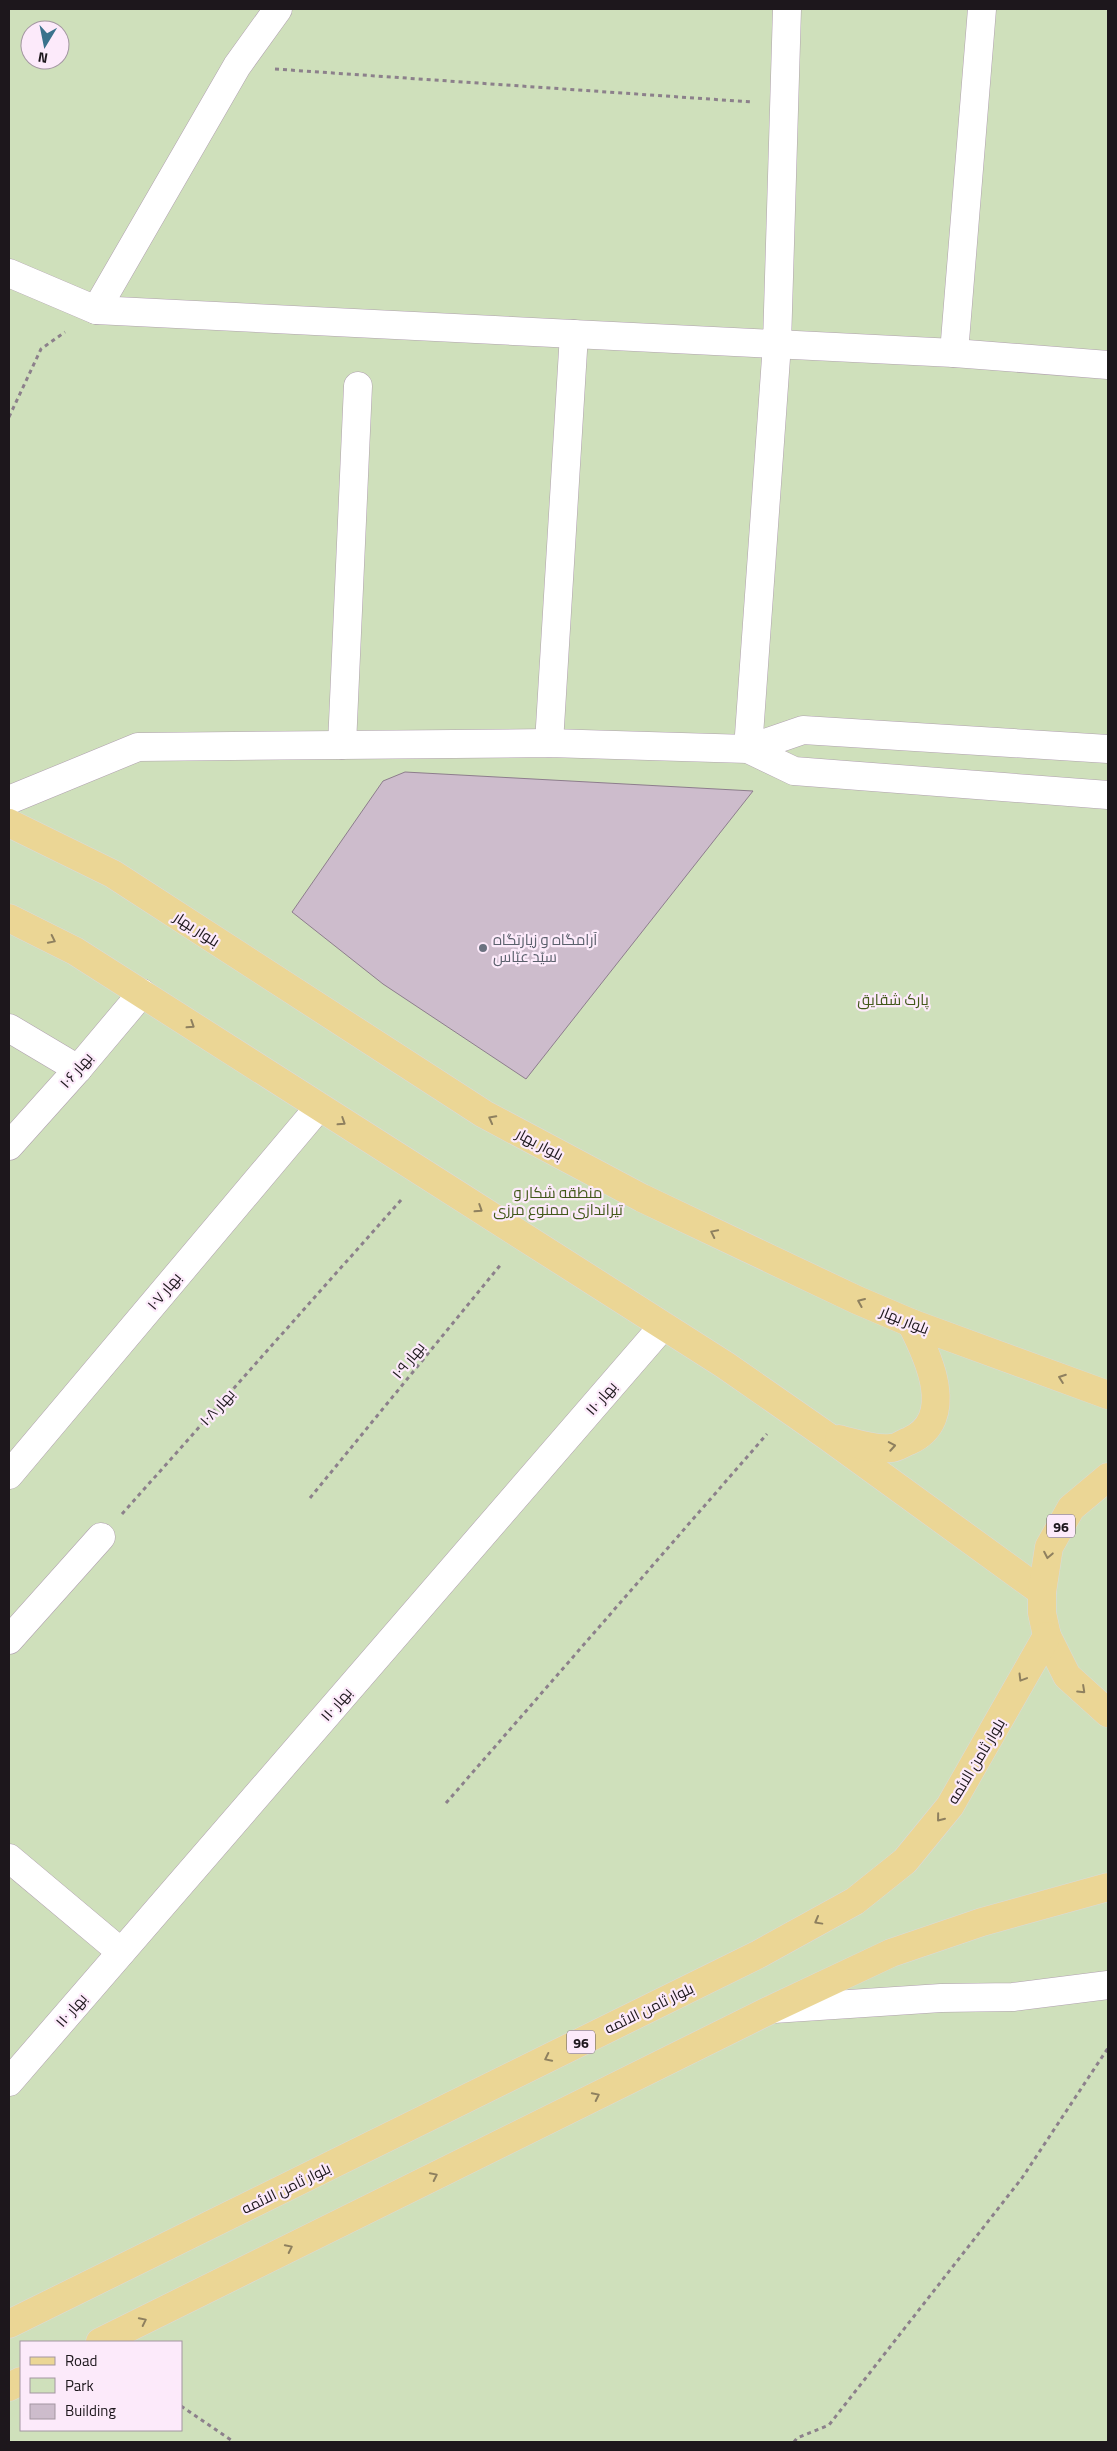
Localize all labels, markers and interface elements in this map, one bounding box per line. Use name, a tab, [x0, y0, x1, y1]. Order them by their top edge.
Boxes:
north arrow	[20, 20, 70, 70]
text: N	[36, 47, 49, 69]
street label: بلوار بهار	[169, 905, 225, 952]
place label: آرامگاه و زیارتگاه سیّد عبّاس	[493, 928, 597, 968]
one-way arrow	[47, 934, 56, 944]
marker: آرامگاه و زیارتگاه سیّد عبّاس	[477, 942, 489, 954]
park label: پارک شقایق	[857, 988, 929, 1011]
one-way arrow	[186, 1018, 195, 1028]
street label: بهار ۱۰۶	[54, 1047, 98, 1093]
one-way arrow	[488, 1115, 497, 1125]
one-way arrow	[337, 1116, 346, 1125]
street label: بلوار بهار	[511, 1121, 568, 1166]
park label: منطقه شکار و تیراندازی ممنوع مرزی	[493, 1181, 623, 1221]
one-way arrow	[474, 1203, 483, 1212]
one-way arrow	[710, 1229, 719, 1239]
street label: بهار ۱۰۷	[141, 1267, 187, 1315]
one-way arrow	[857, 1298, 866, 1308]
street label: بلوار بهار	[876, 1299, 933, 1340]
street label: بهار ۱۰۹	[386, 1337, 430, 1383]
one-way arrow	[1059, 1374, 1067, 1384]
street label: بهار ۱۱۰	[580, 1376, 622, 1420]
street label: بهار ۱۰۸	[194, 1383, 240, 1431]
one-way arrow	[888, 1442, 896, 1452]
road number: 96	[1047, 1514, 1075, 1538]
one-way arrow	[1044, 1550, 1054, 1559]
one-way arrow	[1018, 1672, 1028, 1681]
street label: بهار ۱۱۰	[315, 1682, 357, 1726]
one-way arrow	[1077, 1684, 1086, 1693]
street label: بلوار ثامن الائمه	[941, 1714, 1011, 1808]
one-way arrow	[938, 1812, 946, 1821]
one-way arrow	[814, 1915, 823, 1925]
street label: بلوار ثامن الائمه	[600, 1976, 698, 2040]
street label: بهار ۱۱۰	[50, 1988, 92, 2032]
road number: 96	[567, 2030, 595, 2054]
one-way arrow	[544, 2052, 553, 2062]
one-way arrow	[591, 2092, 600, 2102]
street label: بلوار ثامن الائمه	[237, 2156, 335, 2220]
one-way arrow	[429, 2172, 438, 2182]
one-way arrow	[284, 2244, 293, 2254]
one-way arrow	[138, 2317, 147, 2327]
legend	[20, 2341, 182, 2431]
text: Road	[65, 2349, 97, 2372]
text: Park	[65, 2374, 94, 2397]
text: Building	[65, 2399, 116, 2422]

